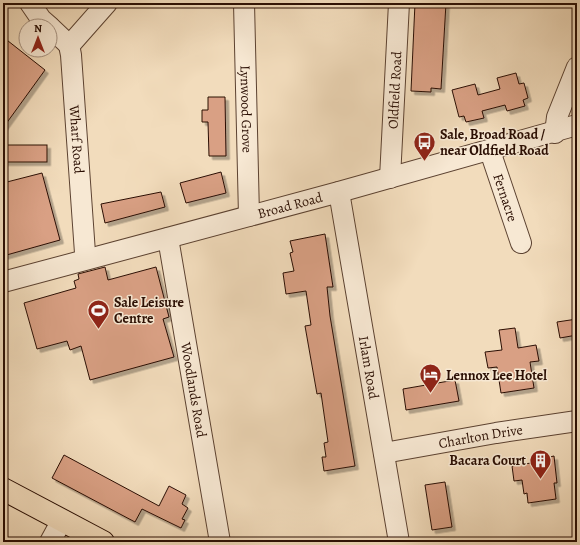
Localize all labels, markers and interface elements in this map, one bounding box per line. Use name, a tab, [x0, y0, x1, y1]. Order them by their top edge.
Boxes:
north arrow	[18, 18, 58, 58]
text: N	[34, 21, 42, 36]
street label: Oldfield Road	[383, 50, 406, 130]
street label: Lynwood Grove	[236, 65, 257, 153]
street label: Wharf Road	[65, 103, 89, 175]
place label: Sale, Broad Road / near Oldfield Road	[440, 125, 549, 160]
bus stop icon: Sale, Broad Road / near Oldfield Road	[411, 129, 437, 162]
street label: Fernacre	[489, 171, 523, 224]
street label: Broad Road	[255, 187, 325, 223]
place label: Sale Leisure Centre	[114, 293, 185, 328]
sports icon: Sale Leisure Centre	[86, 297, 112, 330]
street label: Irlam Road	[354, 334, 384, 401]
street label: Woodlands Road	[176, 340, 212, 439]
hotel icon: Lennox Lee Hotel	[418, 362, 444, 395]
place label: Lennox Lee Hotel	[446, 366, 547, 385]
street label: Charlton Drive	[437, 420, 524, 453]
building icon: Bacara Court	[528, 447, 554, 480]
place label: Bacara Court	[449, 451, 526, 470]

